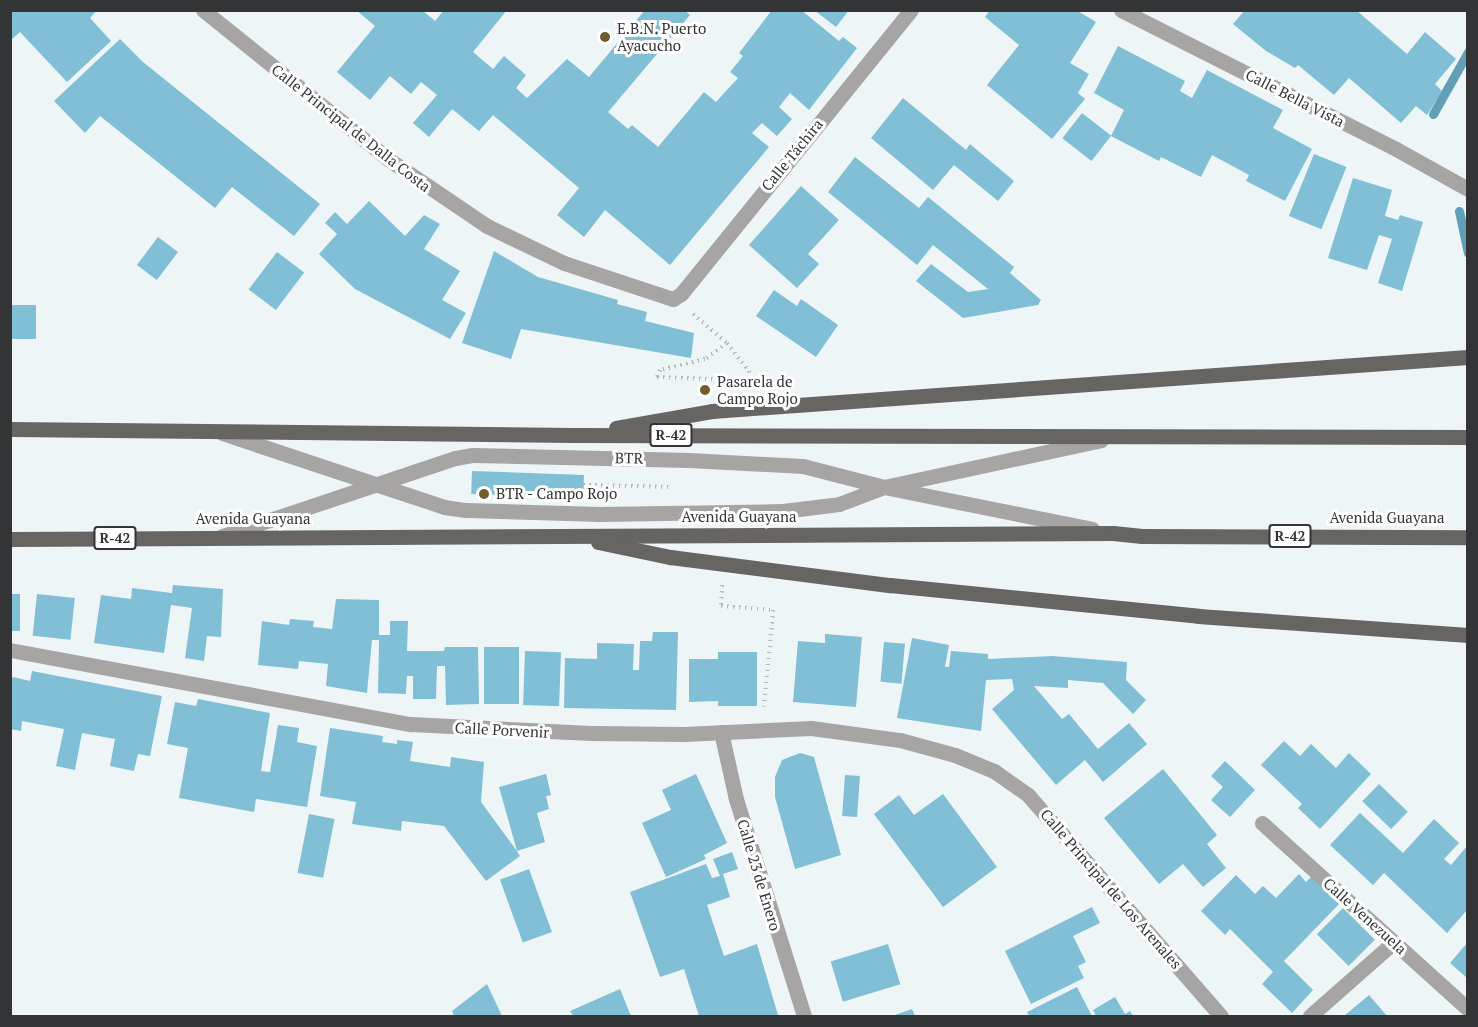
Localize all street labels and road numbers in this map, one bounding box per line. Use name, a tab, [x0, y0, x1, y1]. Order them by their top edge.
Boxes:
street label: Calle Principal de Dalla Costa	[268, 60, 434, 196]
street label: Calle Bella Vista	[1242, 65, 1348, 131]
street label: Calle Táchira	[758, 115, 826, 195]
road number: R-42	[648, 424, 694, 446]
street label: BTR	[615, 449, 643, 467]
street label: Avenida Guayana	[681, 508, 797, 526]
street label: Avenida Guayana	[1329, 509, 1445, 527]
street label: Avenida Guayana	[195, 510, 311, 528]
road number: R-42	[1268, 525, 1312, 547]
road number: R-42	[92, 527, 138, 549]
street label: Calle Porvenir	[454, 719, 550, 741]
street label: Calle Principal de Los Arenales	[1037, 805, 1185, 973]
street label: Calle 23 de Enero	[733, 817, 785, 933]
street label: Calle Venezuela	[1320, 874, 1410, 958]

